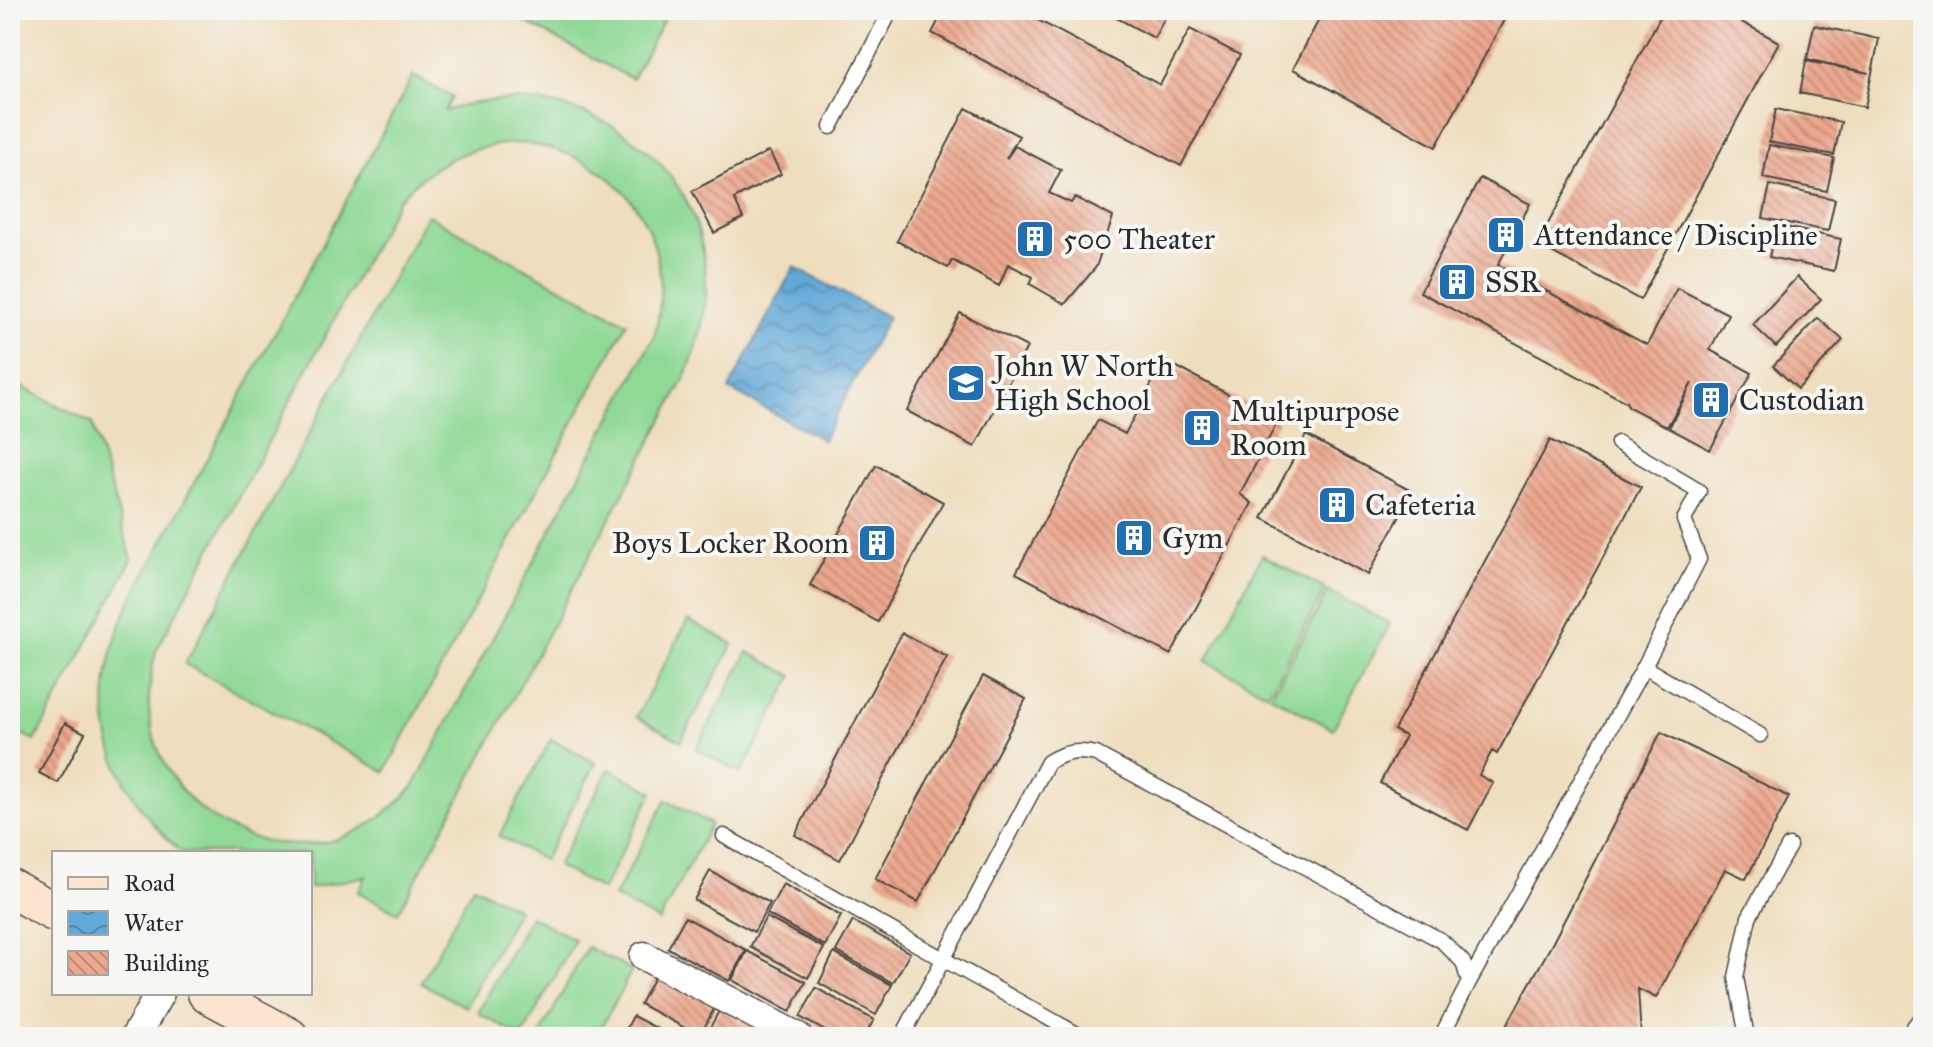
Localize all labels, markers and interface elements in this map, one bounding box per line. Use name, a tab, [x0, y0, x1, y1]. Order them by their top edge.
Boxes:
building icon: Attendance / Discipline	[1485, 214, 1527, 256]
place label: Attendance / Discipline	[1532, 217, 1818, 253]
building icon: 500 Theater	[1014, 218, 1056, 260]
place label: 500 Theater	[1063, 221, 1216, 257]
building icon: SSR	[1436, 261, 1478, 303]
place label: SSR	[1485, 264, 1542, 300]
place label: John W North High School	[991, 348, 1174, 418]
school or university icon: John W North High School	[945, 362, 987, 404]
building icon: Custodian	[1690, 379, 1732, 421]
place label: Custodian	[1739, 382, 1865, 418]
place label: Multipurpose Room	[1230, 393, 1400, 463]
building icon: Multipurpose Room	[1181, 407, 1223, 449]
building icon: Cafeteria	[1316, 484, 1358, 526]
place label: Cafeteria	[1365, 487, 1476, 523]
building icon: Gym	[1113, 517, 1155, 559]
place label: Gym	[1162, 520, 1223, 556]
building icon: Boys Locker Room	[856, 522, 898, 564]
place label: Boys Locker Room	[612, 525, 849, 561]
legend	[52, 851, 312, 995]
text: Road	[124, 868, 175, 898]
text: Water	[124, 908, 183, 938]
text: Building	[124, 948, 209, 978]

